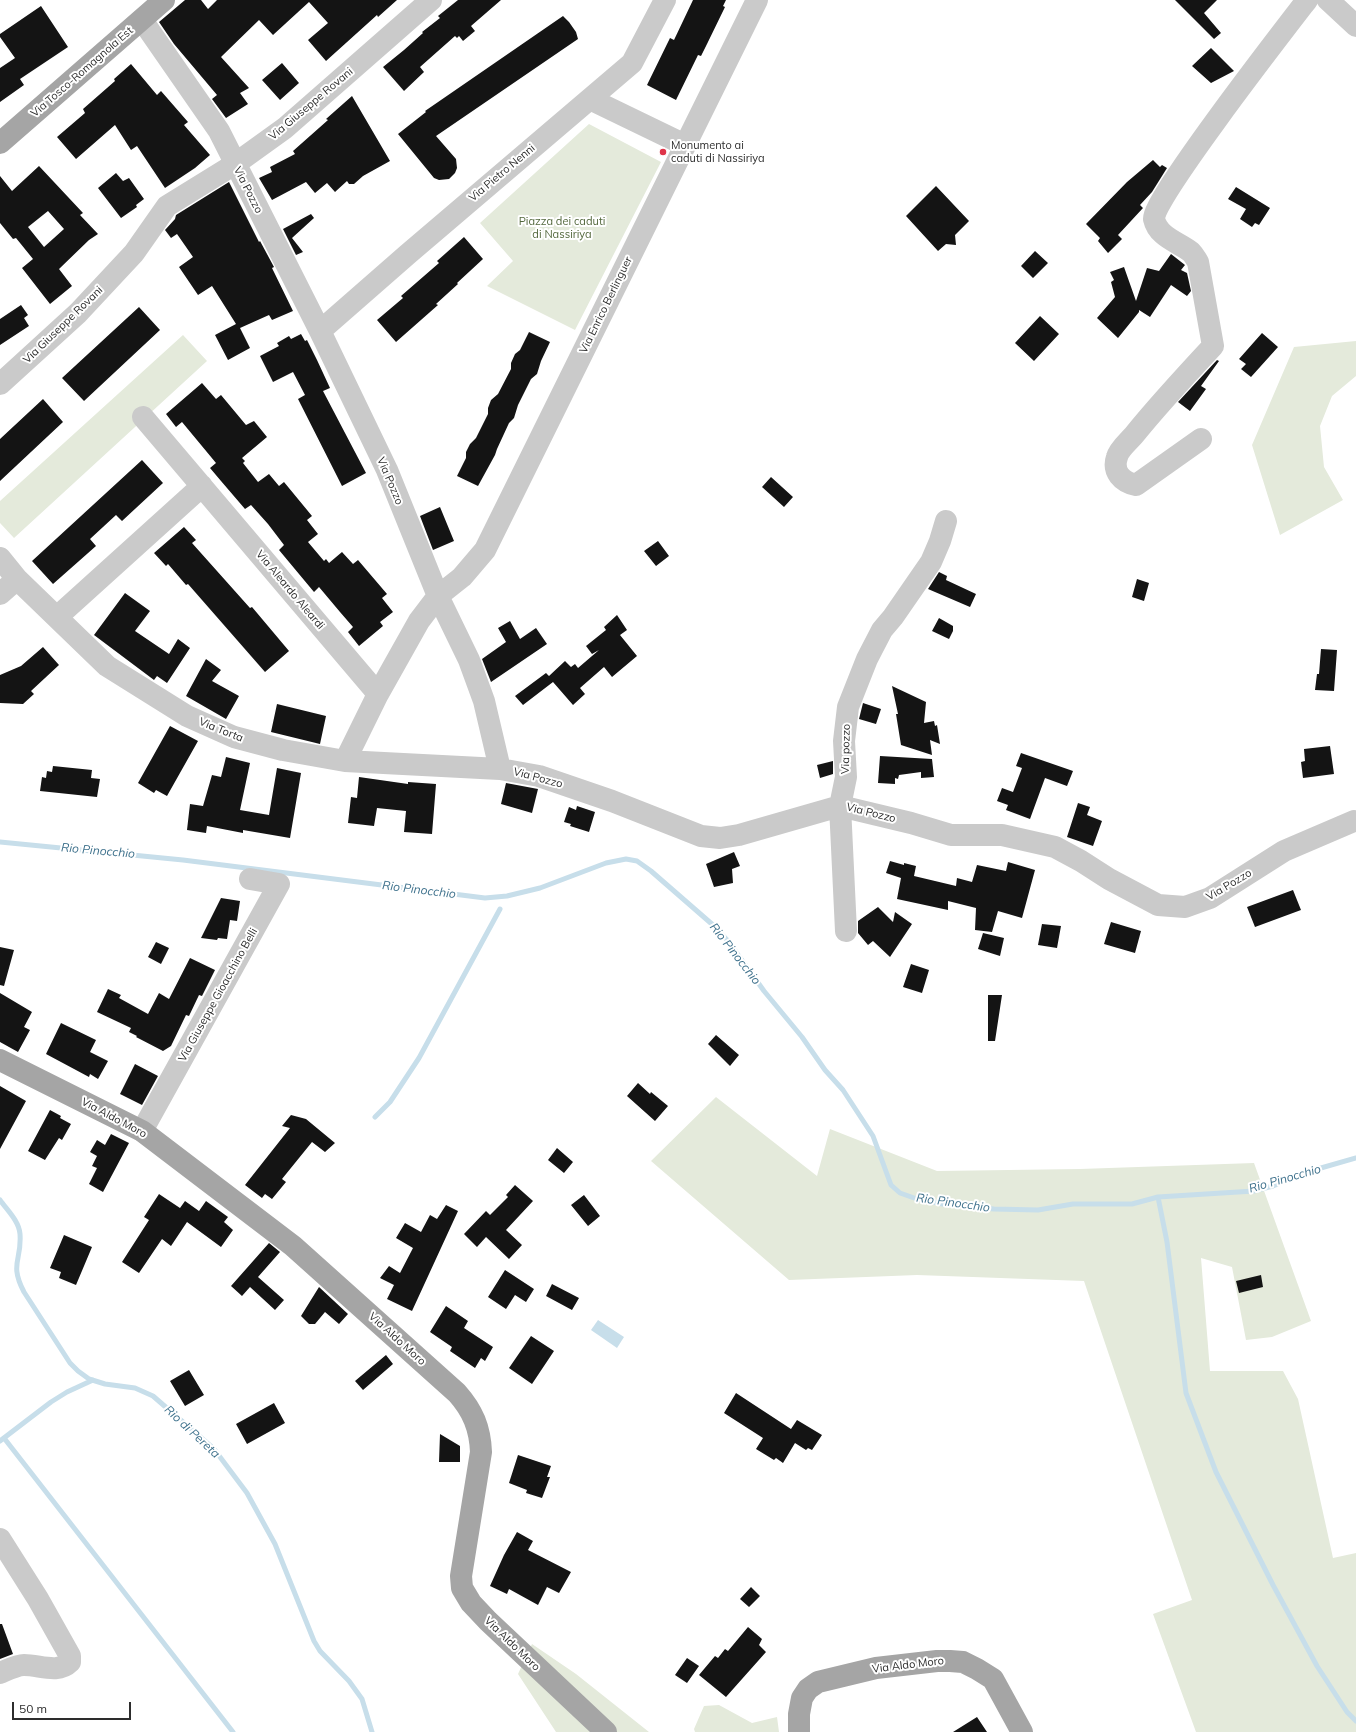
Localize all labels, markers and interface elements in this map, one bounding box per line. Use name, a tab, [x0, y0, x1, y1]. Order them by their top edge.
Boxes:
street label: Via Tosco-Romagnola Est	[28, 24, 136, 120]
street label: Via Giuseppe Rovani	[266, 65, 356, 143]
place label: Monumento ai caduti di Nassiriya	[671, 139, 765, 165]
street label: Via Pietro Nenni	[466, 142, 538, 204]
marker: Monumento ai caduti di Nassiriya	[658, 147, 668, 157]
street label: Via Pozzo	[231, 165, 265, 215]
park label: Piazza dei caduti di Nassiriya	[519, 215, 605, 241]
street label: Via Enrico Berlinguer	[577, 255, 635, 355]
street label: Via Giuseppe Rovani	[21, 284, 105, 366]
street label: Via Pozzo	[374, 455, 406, 507]
street label: Via Aleardo Aleardi	[253, 548, 327, 632]
street label: Via Torta	[197, 715, 245, 745]
street label: Via pozzo	[839, 724, 853, 774]
street label: Via Pozzo	[512, 765, 564, 791]
street label: Via Pozzo	[845, 800, 897, 826]
water label: Rio Pinocchio	[60, 841, 136, 861]
street label: Via Pozzo	[1204, 866, 1254, 904]
water label: Rio Pinocchio	[381, 878, 457, 902]
water label: Rio Pinocchio	[706, 920, 764, 988]
street label: Via Giuseppe Gioacchino Belli	[176, 926, 260, 1064]
street label: Via Aldo Moro	[79, 1095, 149, 1141]
water label: Rio Pinocchio	[1247, 1162, 1323, 1196]
water label: Rio Pinocchio	[915, 1191, 991, 1215]
street label: Via Aldo Moro	[366, 1310, 428, 1368]
water label: Rio di Pereta	[161, 1403, 223, 1461]
street label: Via Aldo Moro	[481, 1614, 543, 1674]
street label: Via Aldo Moro	[871, 1654, 945, 1676]
scale bar	[14, 1694, 133, 1720]
text: 50 m	[19, 1701, 47, 1716]

